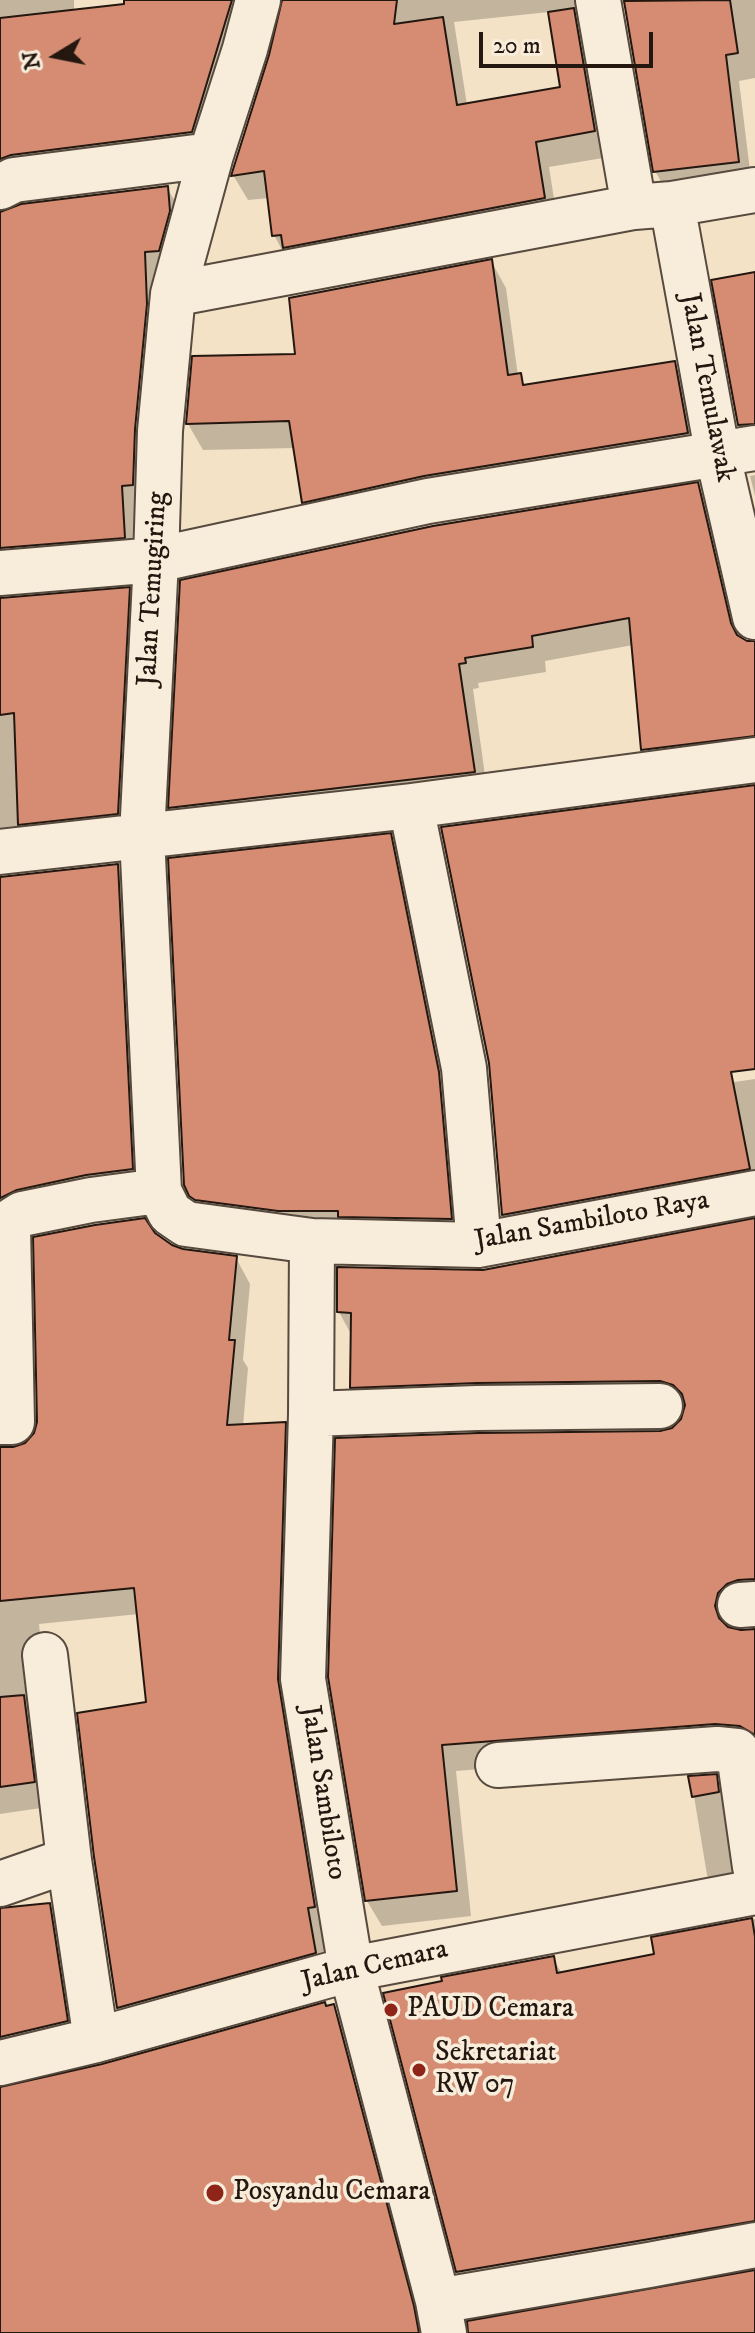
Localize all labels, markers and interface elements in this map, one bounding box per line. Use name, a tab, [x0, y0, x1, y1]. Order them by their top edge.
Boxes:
north arrow	[16, 16, 96, 96]
scale bar	[483, 16, 657, 66]
text: 20 m	[493, 31, 541, 61]
text: N	[17, 49, 47, 71]
street label: Jalan Temulawak	[671, 291, 741, 485]
street label: Jalan Temugiring	[132, 491, 176, 687]
street label: Jalan Sambiloto Raya	[472, 1185, 712, 1259]
street label: Jalan Sambiloto	[292, 1704, 352, 1882]
street label: Jalan Cemara	[299, 1934, 451, 2000]
place label: PAUD Cemara	[407, 1993, 574, 2027]
marker: PAUD Cemara	[382, 2001, 400, 2019]
place label: Sekretariat RW 07	[435, 2037, 557, 2103]
marker: Sekretariat RW 07	[410, 2061, 428, 2079]
place label: Posyandu Cemara	[233, 2176, 430, 2210]
marker: Posyandu Cemara	[204, 2182, 226, 2204]

